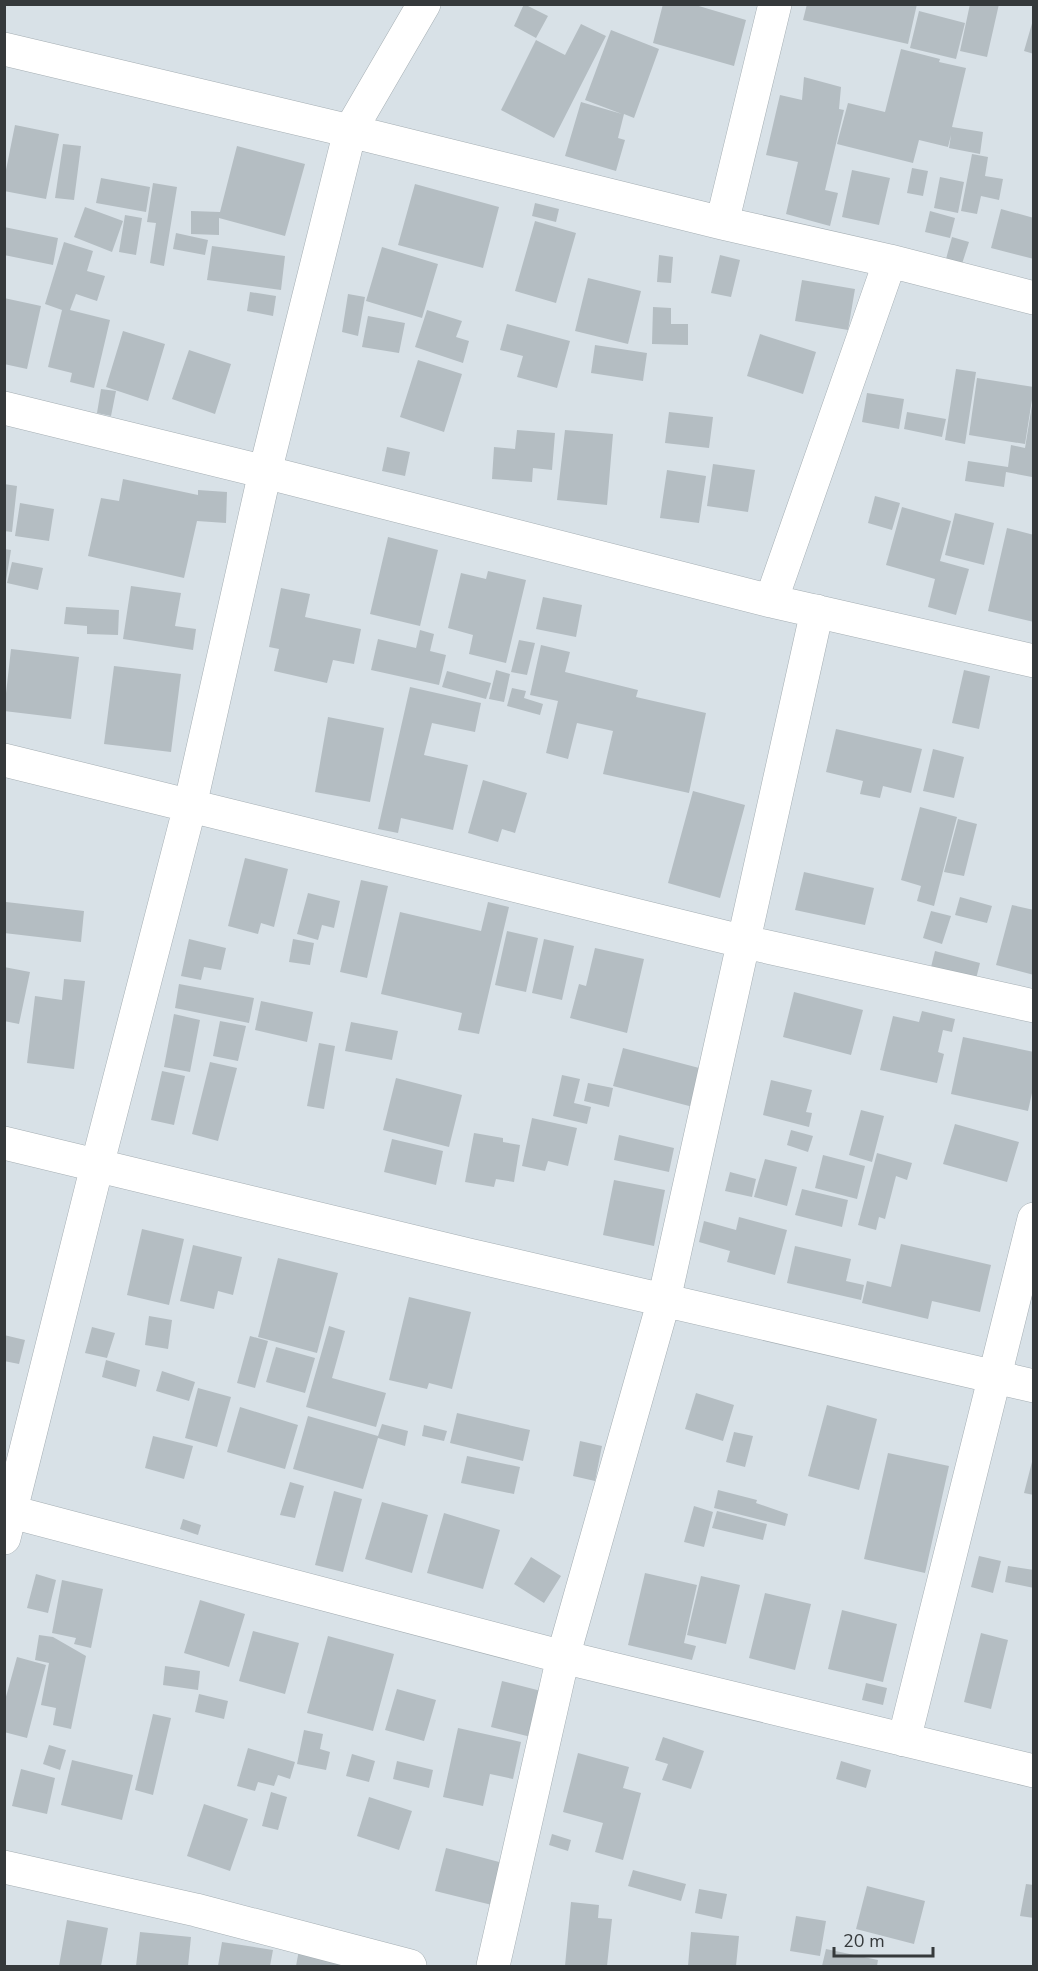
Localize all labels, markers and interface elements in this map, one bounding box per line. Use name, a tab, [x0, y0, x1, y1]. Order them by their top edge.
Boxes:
scale bar	[834, 1920, 933, 1958]
text: 20 m	[843, 1929, 885, 1953]

